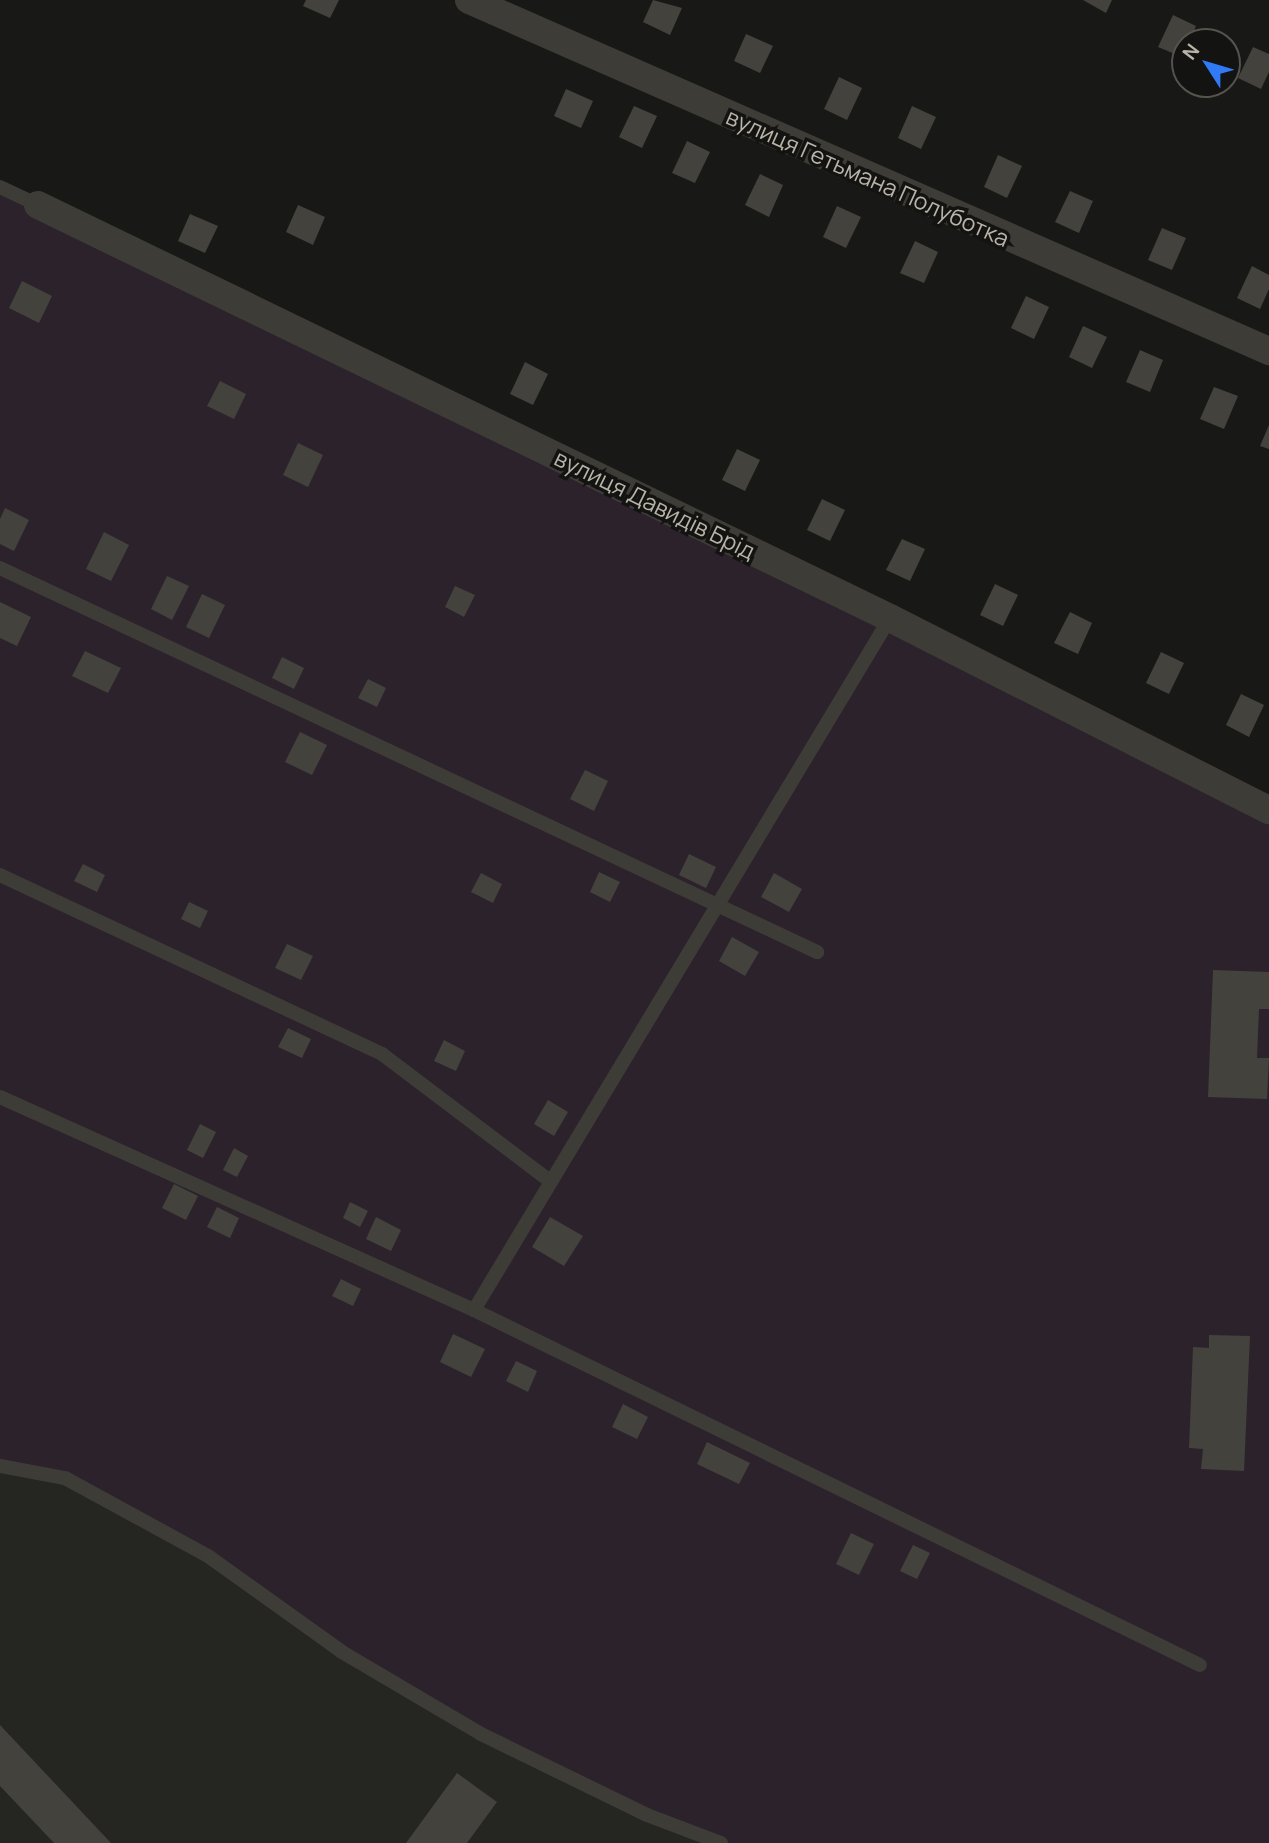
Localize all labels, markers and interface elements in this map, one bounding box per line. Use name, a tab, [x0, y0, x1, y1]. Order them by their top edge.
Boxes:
north arrow	[1171, 28, 1241, 98]
text: N	[1176, 38, 1205, 65]
street label: вулиця Гетьмана Полуботка	[722, 102, 1014, 252]
street label: вулиця Давидів Брід	[550, 443, 760, 565]

